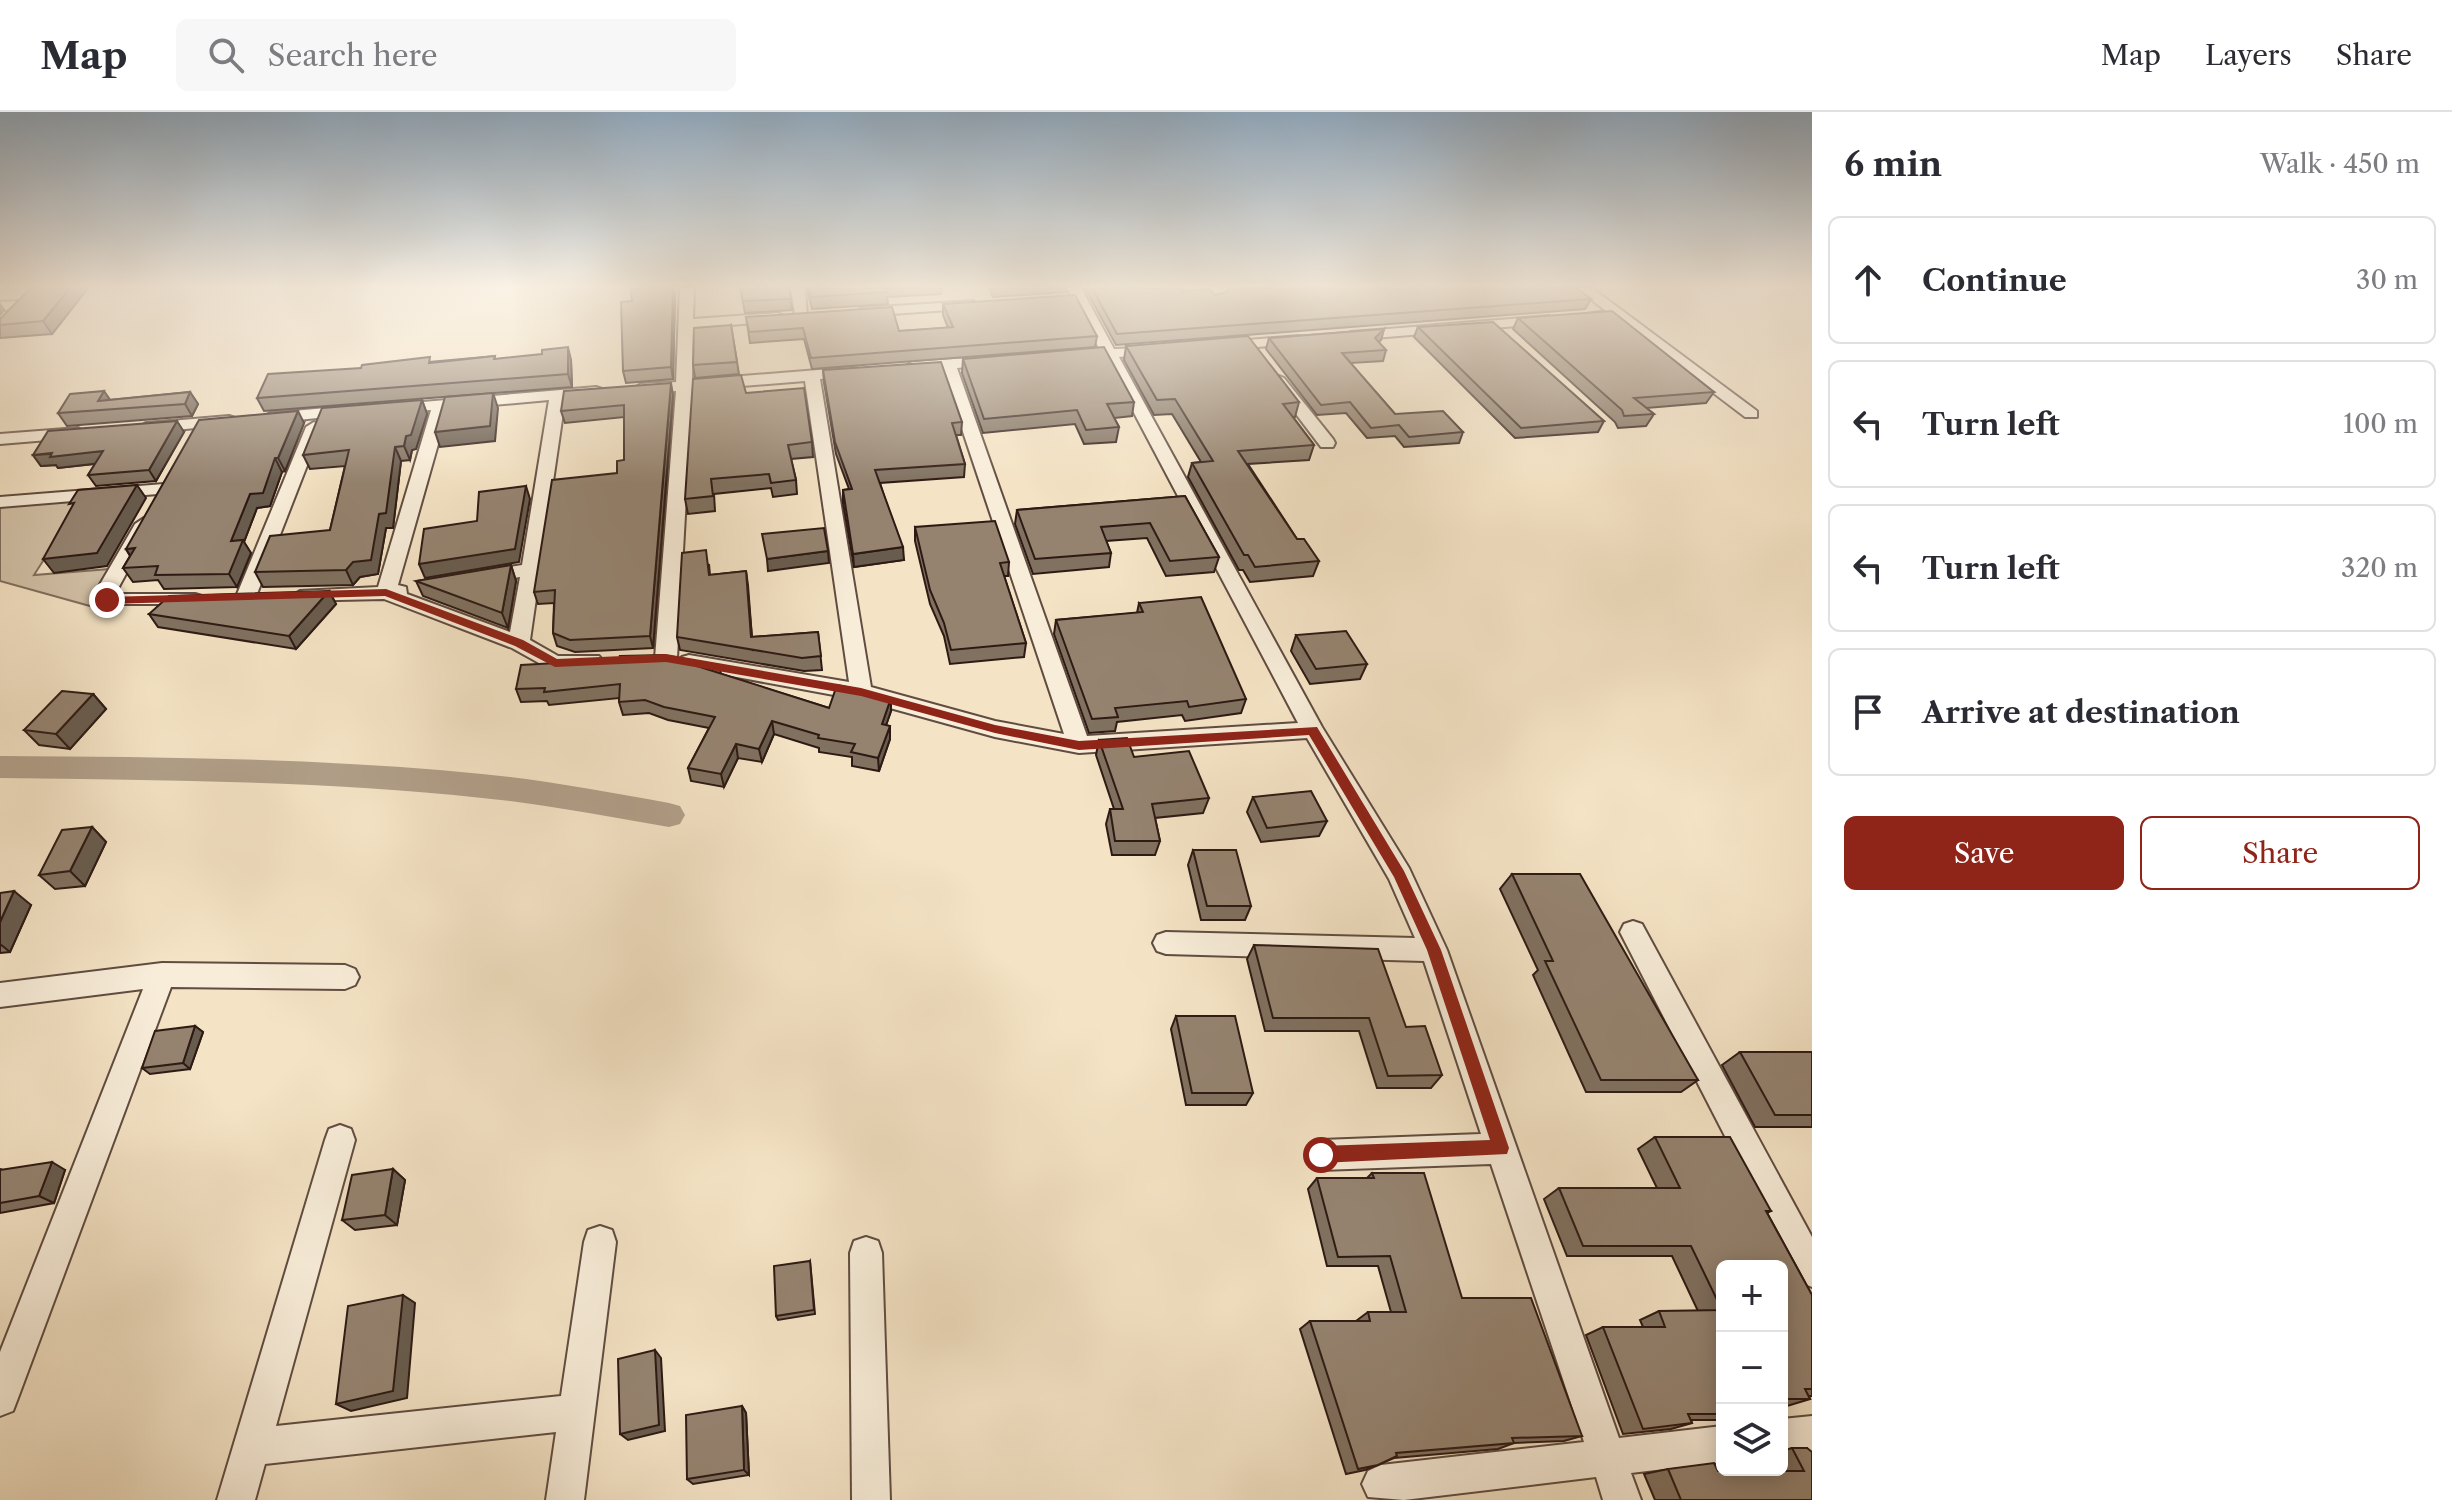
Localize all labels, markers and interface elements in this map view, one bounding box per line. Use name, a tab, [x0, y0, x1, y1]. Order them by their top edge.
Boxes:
search box	[176, 19, 736, 91]
text: Map	[40, 32, 128, 79]
icon: search	[204, 33, 248, 77]
text: Search here	[268, 37, 438, 74]
text: Map	[2101, 38, 2161, 72]
text: Layers	[2205, 38, 2292, 72]
text: Share	[2336, 38, 2412, 72]
text: 6 min	[1844, 143, 1942, 185]
text: Walk · 450 m	[2260, 148, 2420, 180]
icon: ahead	[1846, 258, 1890, 302]
text: Continue	[1922, 262, 2067, 299]
text: 30 m	[2356, 264, 2418, 296]
icon: left	[1846, 402, 1890, 446]
text: Turn left	[1922, 406, 2059, 443]
text: 100 m	[2343, 408, 2418, 440]
icon: left	[1846, 546, 1890, 590]
text: Turn left	[1922, 550, 2059, 587]
text: 320 m	[2341, 552, 2418, 584]
route end	[89, 582, 125, 618]
icon: arrive	[1846, 690, 1890, 734]
text: Arrive at destination	[1922, 694, 2240, 731]
button: Save	[1844, 816, 2124, 890]
button: Share	[2140, 816, 2420, 890]
route start	[1303, 1137, 1339, 1173]
map controls	[1716, 1260, 1788, 1476]
button: +	[1716, 1260, 1788, 1332]
button: −	[1716, 1332, 1788, 1404]
button: layers	[1716, 1404, 1788, 1476]

